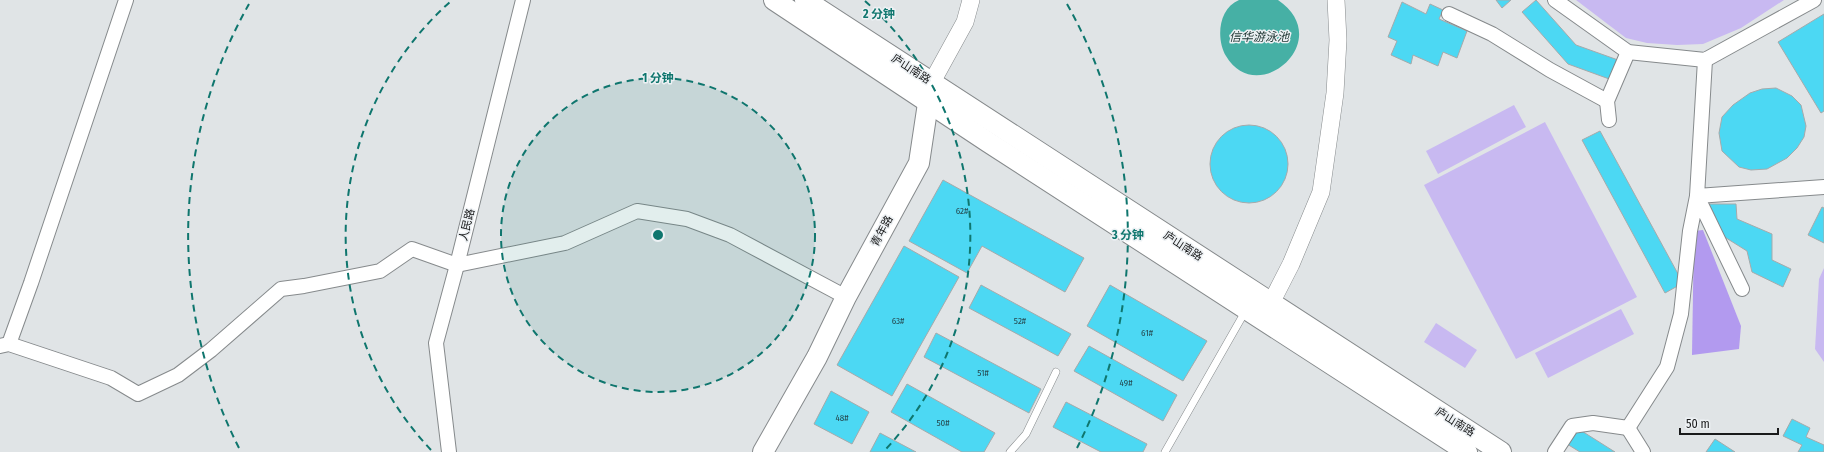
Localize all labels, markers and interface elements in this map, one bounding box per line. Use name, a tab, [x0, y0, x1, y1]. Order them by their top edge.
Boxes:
text: 2 分钟	[862, 7, 895, 21]
water label: 信华游泳池	[1229, 30, 1290, 44]
street label: 庐山南路	[889, 52, 933, 86]
text: 1 分钟	[642, 71, 674, 85]
house number: 62#	[956, 206, 969, 216]
street label: 人民路	[457, 207, 477, 243]
street label: 青年路	[869, 213, 895, 249]
centre of rings	[651, 228, 665, 242]
text: 3 分钟	[1111, 228, 1144, 242]
street label: 庐山南路	[1161, 229, 1205, 263]
house number: 63#	[892, 316, 905, 326]
house number: 52#	[1014, 316, 1027, 326]
house number: 61#	[1141, 328, 1154, 338]
house number: 51#	[977, 368, 989, 378]
house number: 49#	[1120, 378, 1133, 388]
street label: 庐山南路	[1433, 405, 1477, 439]
scale bar	[1680, 410, 1778, 436]
house number: 48#	[835, 413, 849, 423]
text: 50 m	[1686, 417, 1710, 431]
house number: 50#	[936, 418, 950, 428]

